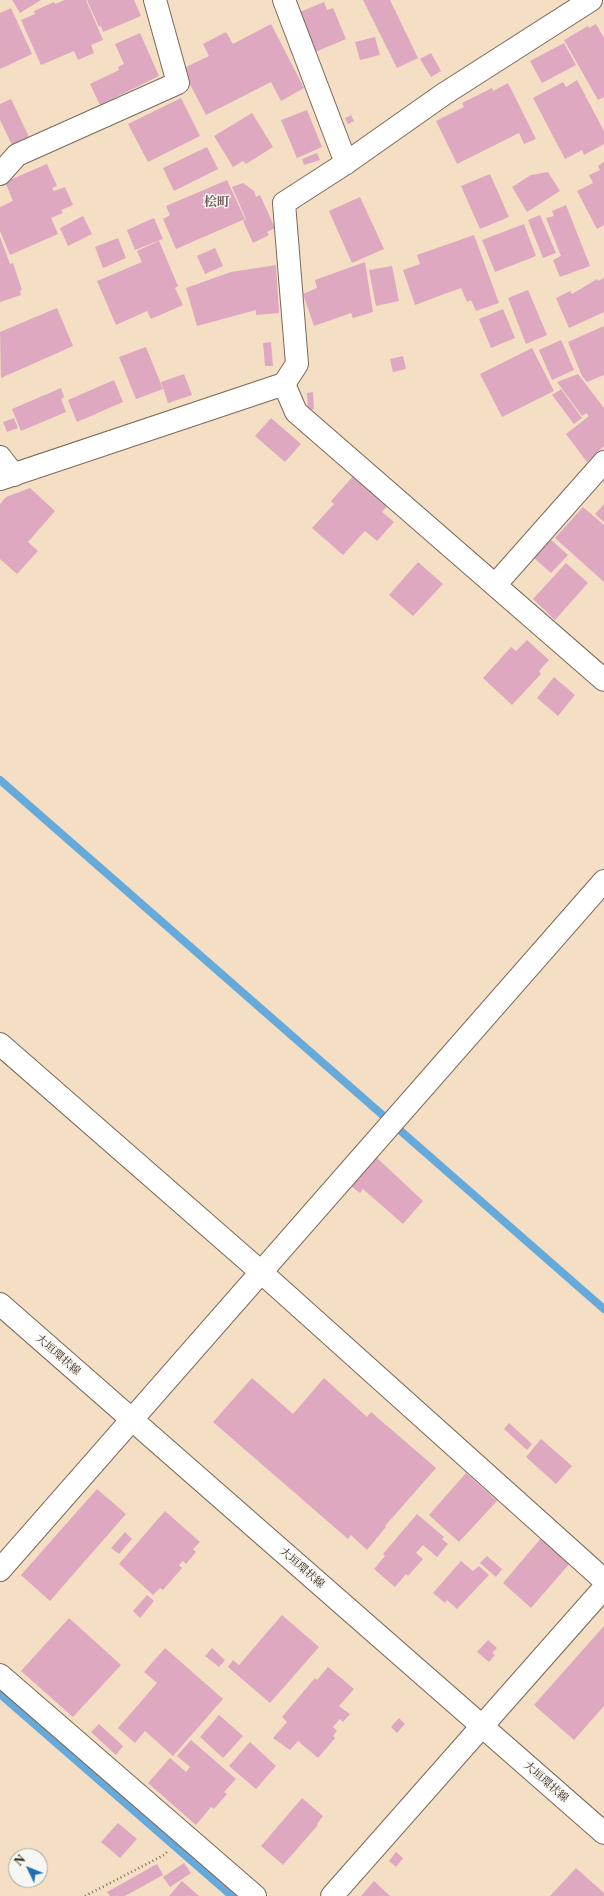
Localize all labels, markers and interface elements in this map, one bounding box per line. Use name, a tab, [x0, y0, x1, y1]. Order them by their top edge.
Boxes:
district label: 桧町	[204, 194, 230, 210]
street label: 大垣環状線	[33, 1332, 83, 1378]
street label: 大垣環状線	[277, 1545, 327, 1591]
street label: 大垣環状線	[521, 1759, 571, 1805]
north arrow	[8, 1848, 48, 1888]
text: N	[12, 1852, 28, 1869]

